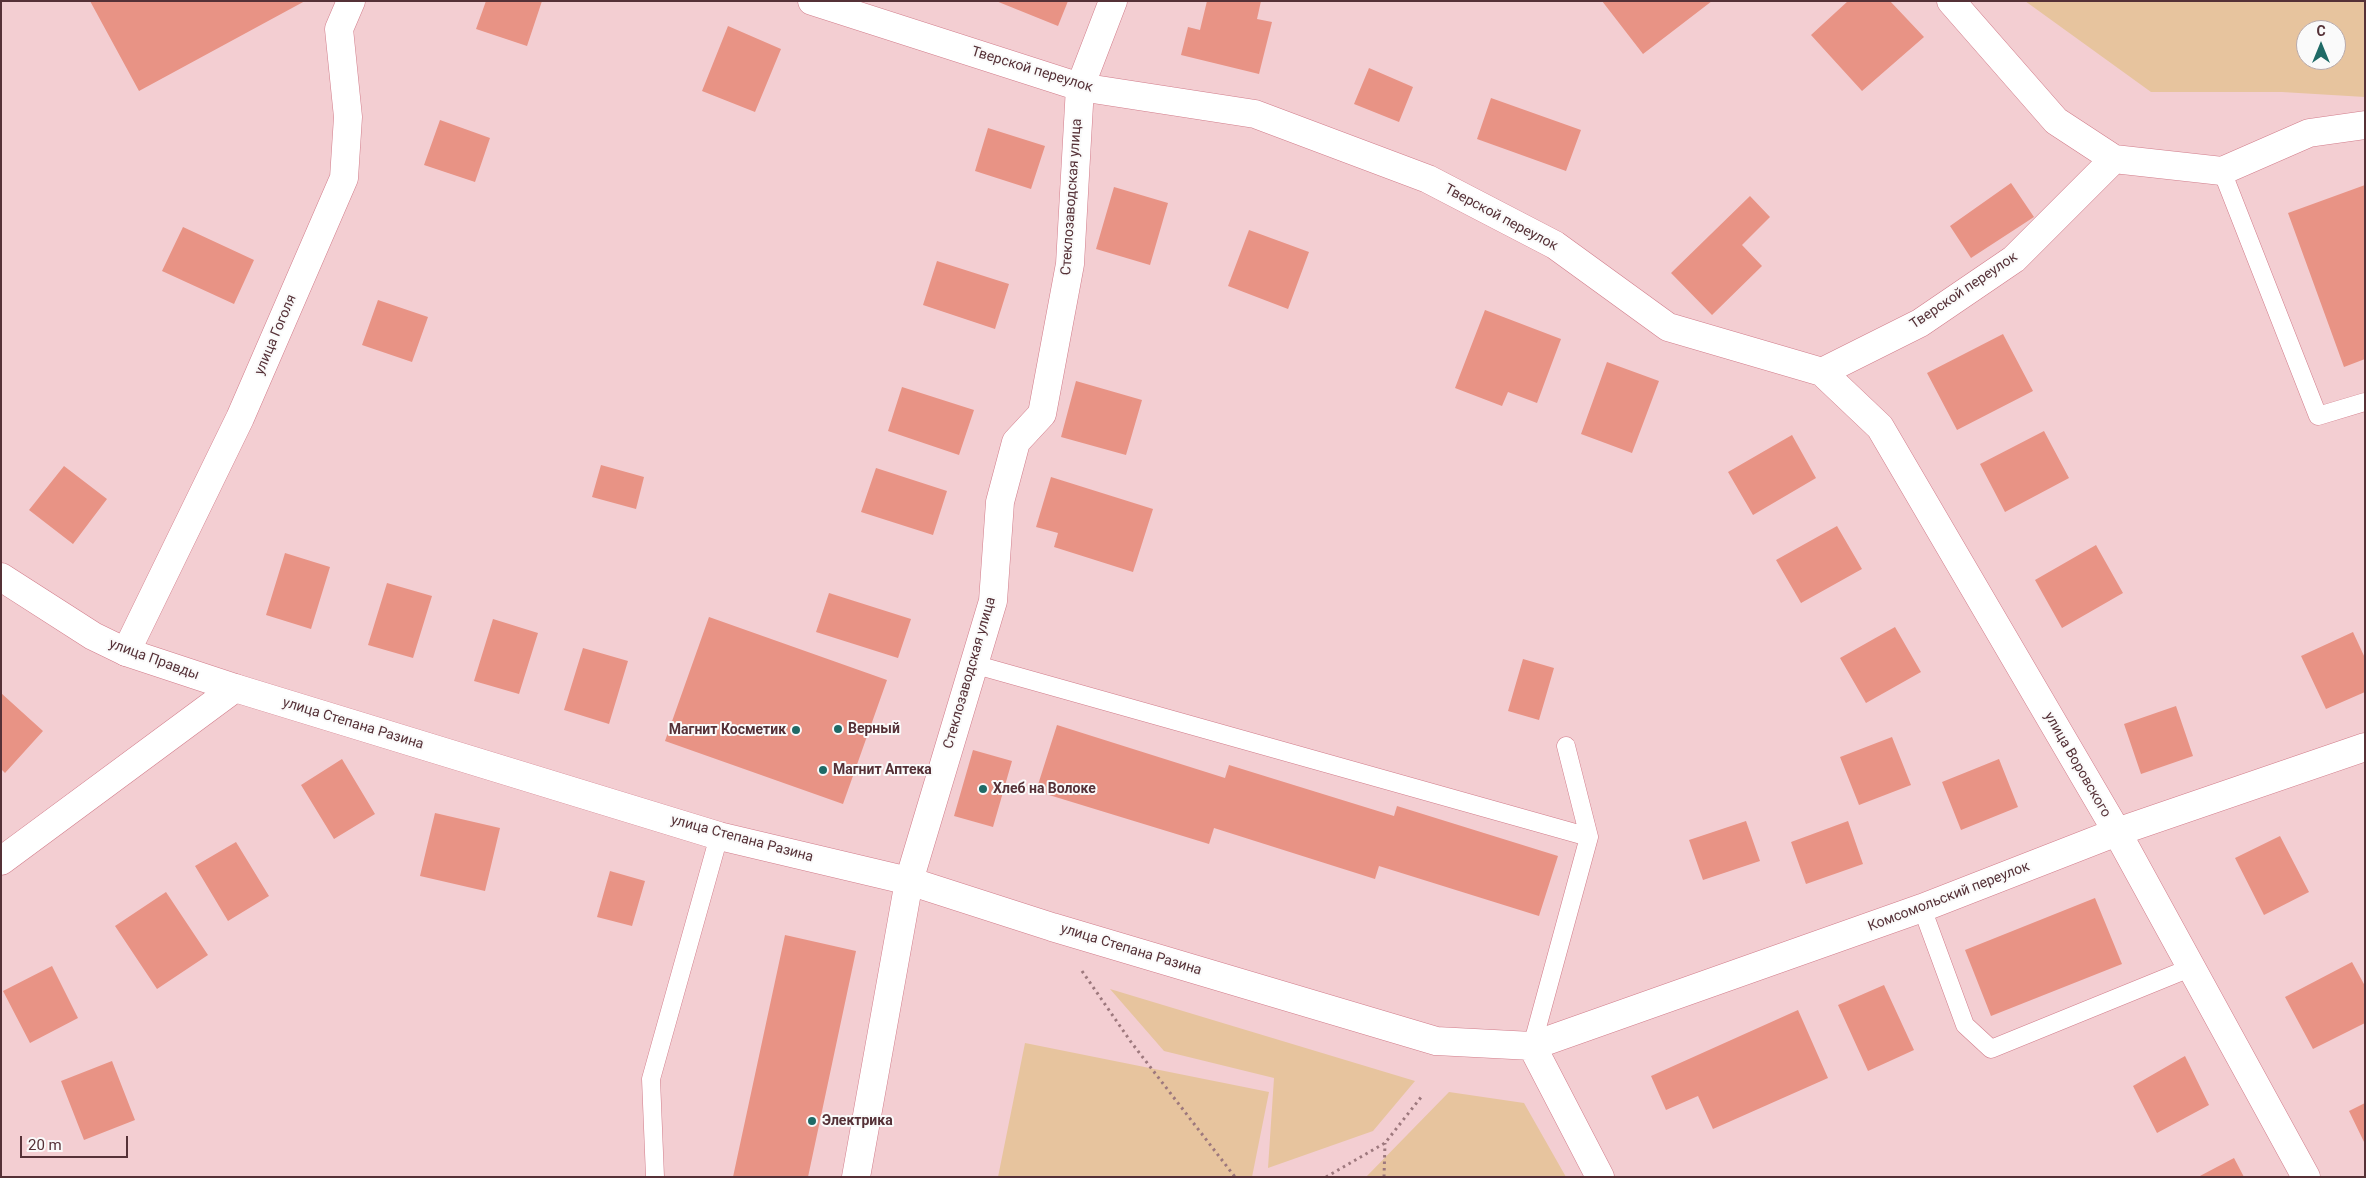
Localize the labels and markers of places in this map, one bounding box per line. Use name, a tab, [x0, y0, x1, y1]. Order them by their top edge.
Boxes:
place label: Верный	[848, 721, 900, 737]
place label: Магнит Косметик	[669, 722, 786, 738]
marker: Верный	[832, 723, 844, 735]
marker: Магнит Косметик	[790, 724, 802, 736]
place label: Магнит Аптека	[833, 762, 932, 778]
marker: Магнит Аптека	[817, 764, 829, 776]
place label: Хлеб на Волоке	[993, 781, 1096, 797]
marker: Хлеб на Волоке	[977, 783, 989, 795]
place label: Электрика	[822, 1113, 893, 1129]
marker: Электрика	[806, 1115, 818, 1127]

